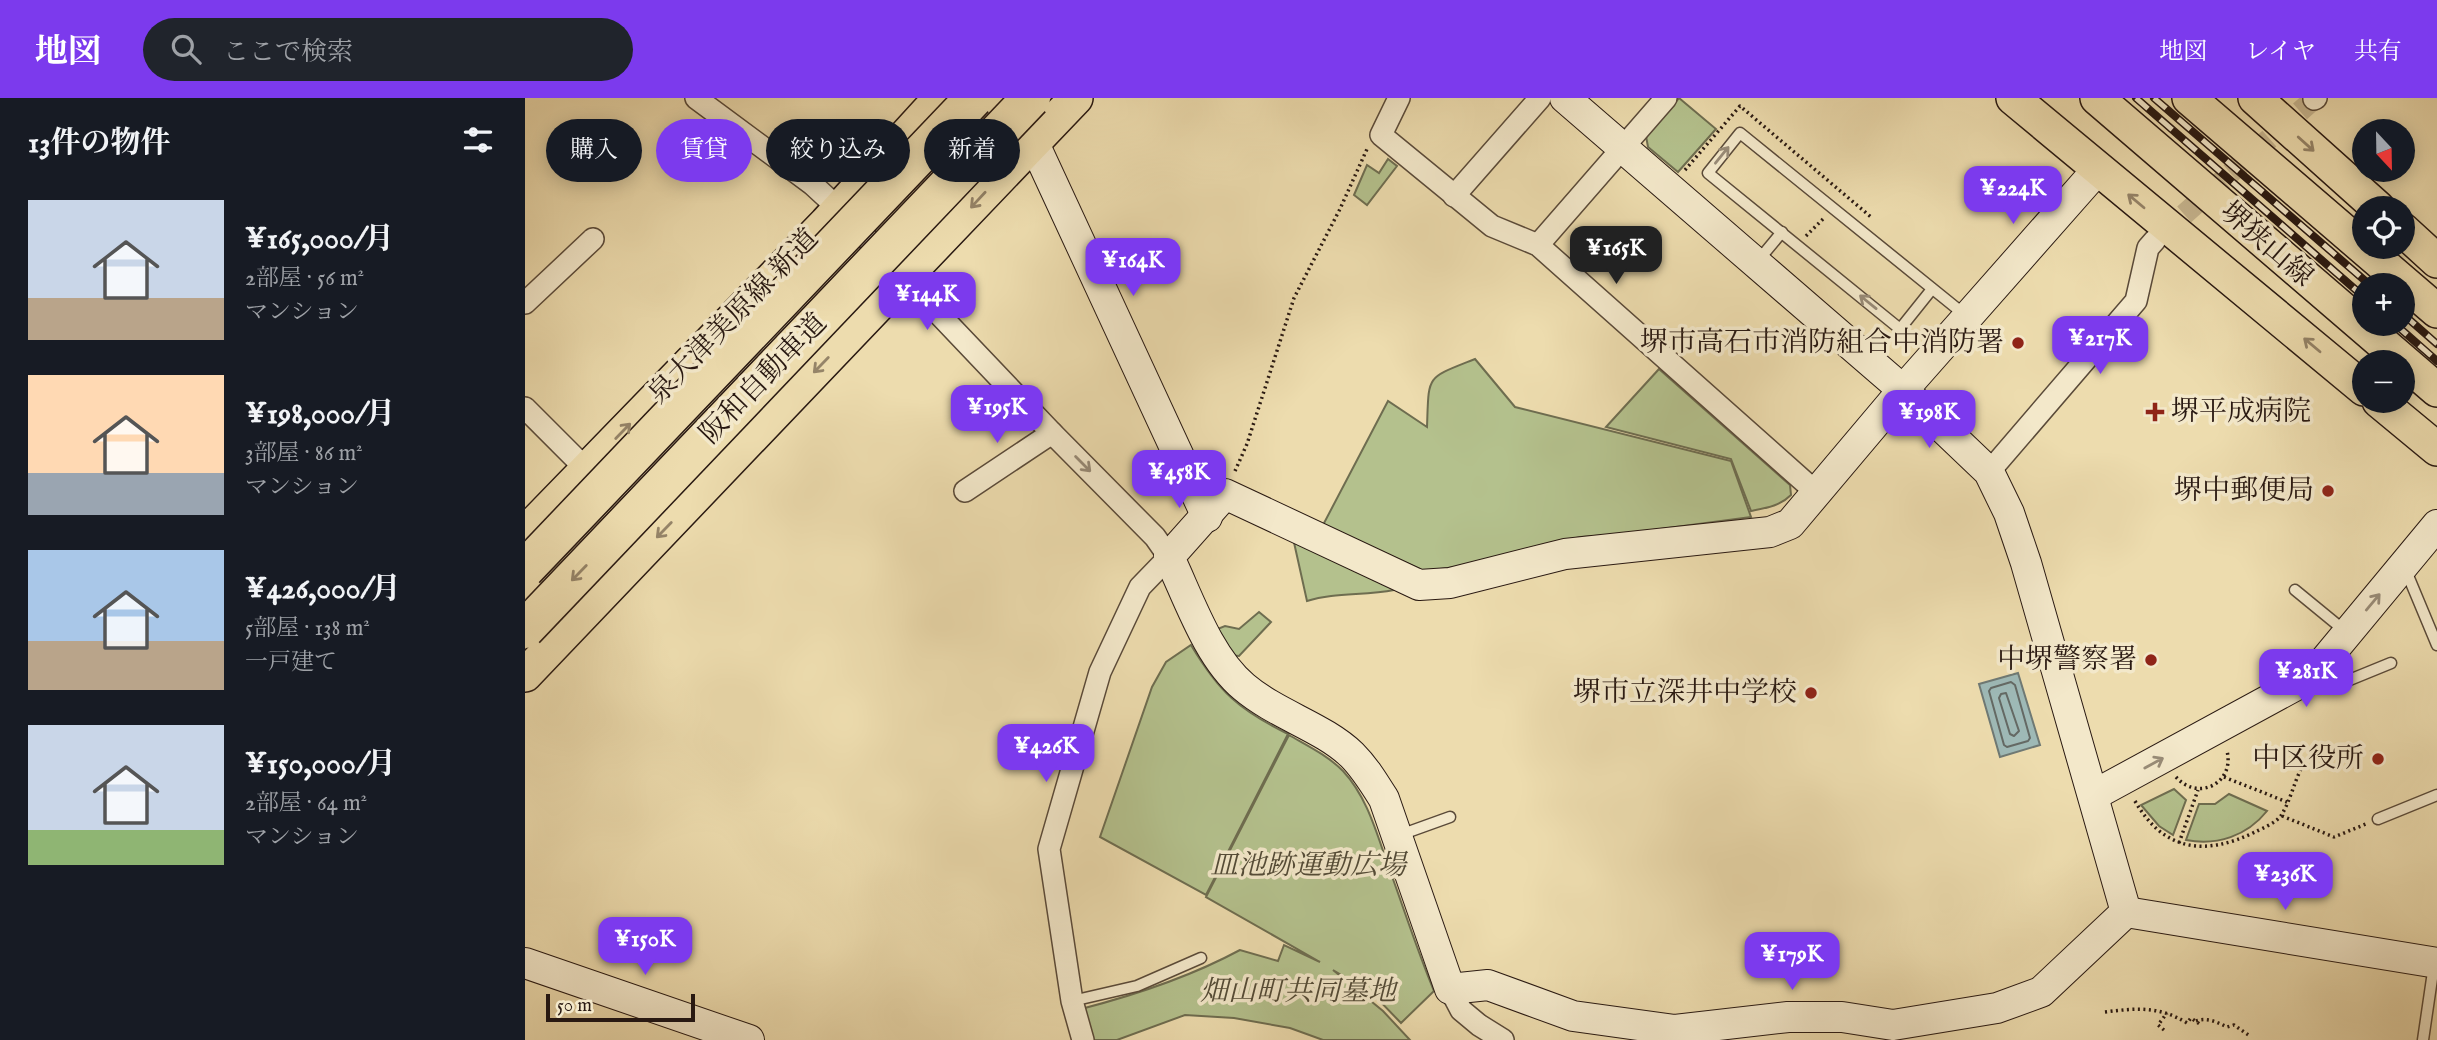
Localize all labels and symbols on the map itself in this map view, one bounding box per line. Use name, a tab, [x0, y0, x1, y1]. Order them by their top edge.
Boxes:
north arrow	[2352, 119, 2415, 182]
one-way arrow	[2297, 135, 2314, 152]
one-way arrow	[1715, 147, 1730, 165]
pin: ¥224K	[1964, 166, 2062, 226]
one-way arrow	[969, 191, 986, 208]
one-way arrow	[2128, 193, 2146, 208]
street label: 堺狭山線	[2212, 195, 2320, 295]
street label: 泉大津美原線 新道	[641, 222, 827, 412]
pin: ¥165K	[1567, 226, 1665, 286]
pin: ¥164K	[1084, 238, 1182, 298]
pin: ¥144K	[878, 272, 976, 332]
one-way arrow	[1859, 294, 1877, 310]
street label: 阪和自動車道	[693, 306, 835, 452]
pin: ¥217K	[2051, 316, 2149, 376]
place label: 堺市高石市消防組合中消防署	[1640, 326, 2004, 361]
marker: 堺市高石市消防組合中消防署	[2010, 335, 2026, 351]
one-way arrow	[2303, 338, 2321, 353]
one-way arrow	[813, 356, 830, 374]
pin: ¥195K	[948, 386, 1046, 445]
pin: ¥198K	[1880, 390, 1978, 450]
place label: 堺平成病院	[2171, 395, 2311, 430]
marker: 堺平成病院	[2145, 402, 2165, 422]
one-way arrow	[615, 423, 632, 440]
pin: ¥458K	[1130, 450, 1228, 510]
one-way arrow	[1074, 455, 1091, 472]
place label: 堺中郵便局	[2174, 474, 2314, 509]
marker: 堺中郵便局	[2320, 483, 2336, 499]
one-way arrow	[655, 521, 672, 538]
one-way arrow	[570, 564, 587, 581]
one-way arrow	[2366, 593, 2381, 611]
place label: 中堺警察署	[1997, 643, 2137, 678]
pin: ¥281K	[2257, 650, 2355, 709]
marker: 中堺警察署	[2143, 652, 2159, 668]
place label: 堺市立深井中学校	[1573, 676, 1797, 711]
marker: 堺市立深井中学校	[1803, 685, 1819, 701]
pin: ¥426K	[997, 724, 1095, 784]
place label: 中区役所	[2252, 742, 2364, 777]
marker: 中区役所	[2370, 751, 2386, 767]
one-way arrow	[2143, 755, 2164, 769]
park label: 皿池跡運動広場	[1210, 849, 1409, 884]
pin: ¥236K	[2236, 852, 2334, 912]
pin: ¥150K	[596, 918, 694, 977]
pin: ¥179K	[1743, 932, 1841, 992]
park label: 畑山町共同墓地	[1200, 975, 1399, 1010]
scale bar	[546, 991, 695, 1023]

